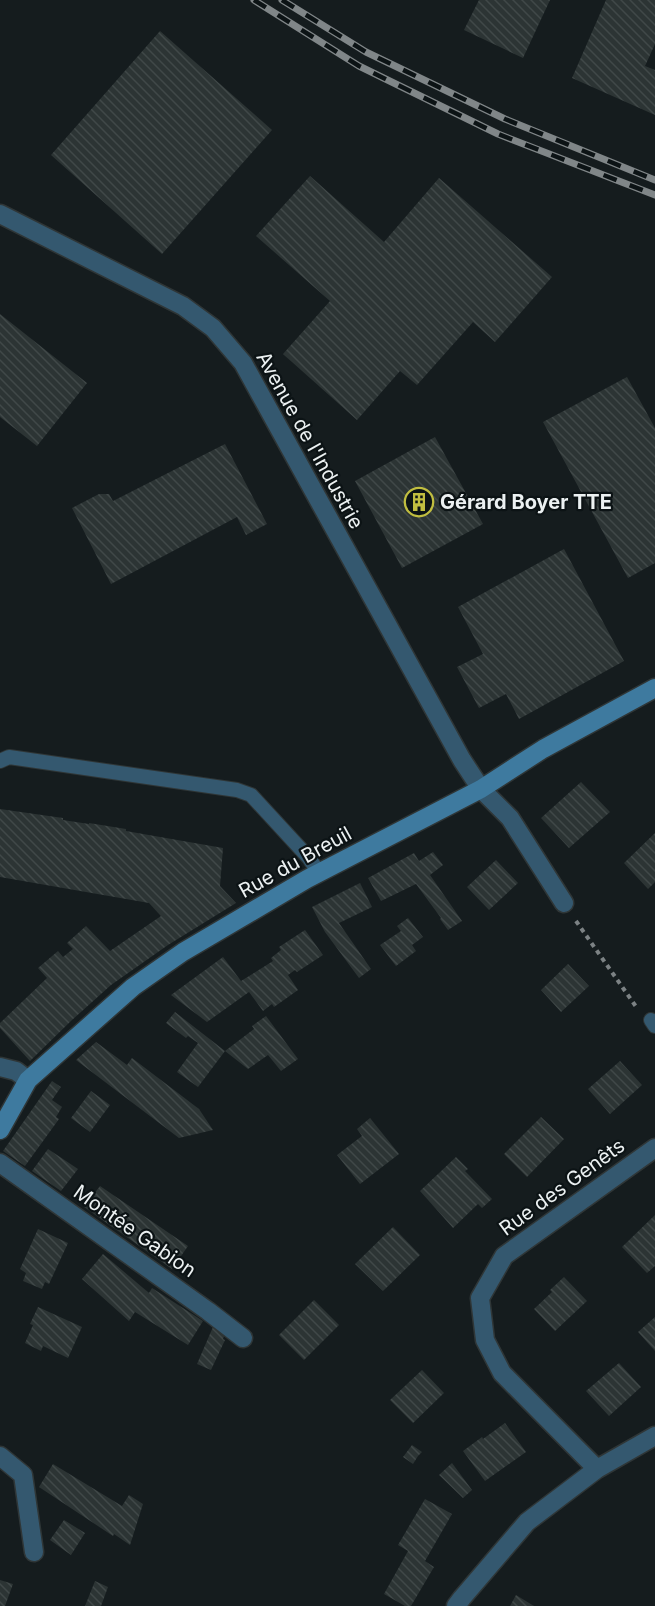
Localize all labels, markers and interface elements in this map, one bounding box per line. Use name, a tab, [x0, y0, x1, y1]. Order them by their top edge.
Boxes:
street label: Avenue de l'Industrie	[251, 347, 369, 533]
building icon: Gérard Boyer TTE	[403, 486, 435, 518]
place label: Gérard Boyer TTE	[440, 490, 612, 514]
street label: Rue du Breuil	[234, 821, 356, 903]
street label: Rue des Genêts	[495, 1133, 629, 1241]
street label: Montée Gabion	[69, 1180, 201, 1282]

